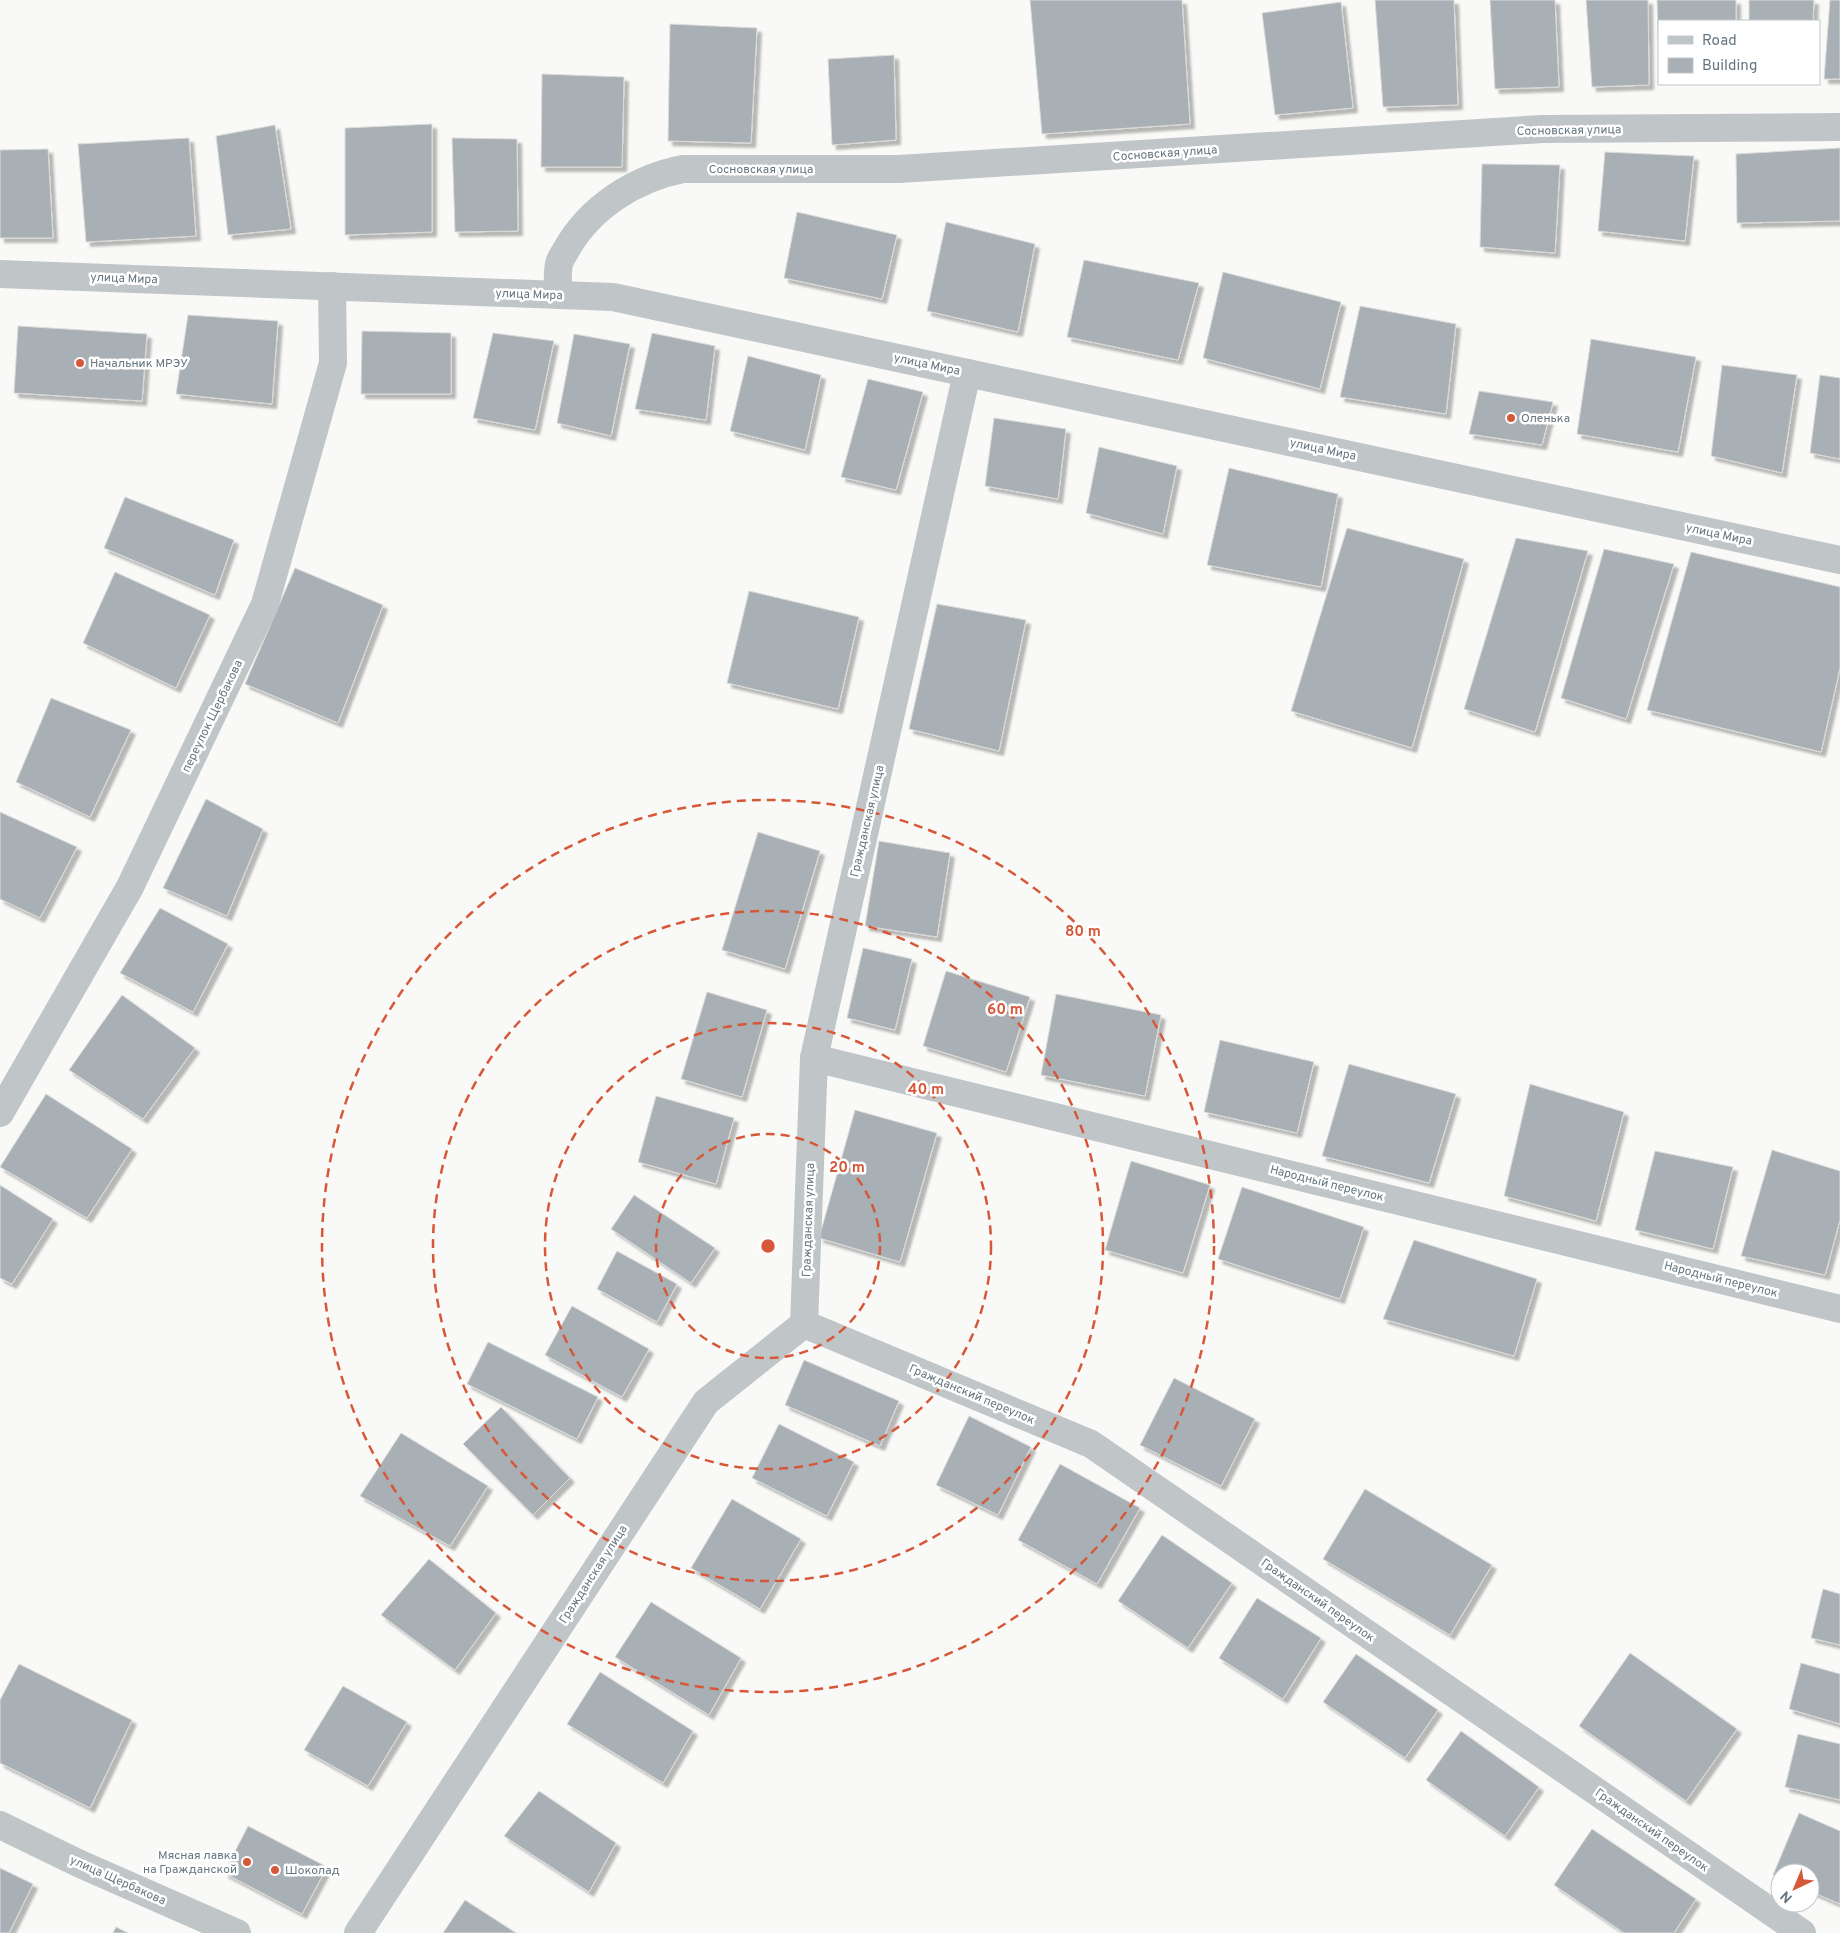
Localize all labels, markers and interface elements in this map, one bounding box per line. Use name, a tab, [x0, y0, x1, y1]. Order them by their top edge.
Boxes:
legend	[1658, 20, 1820, 85]
text: Road	[1702, 32, 1737, 51]
text: Building	[1702, 57, 1757, 76]
street label: Сосновская улица	[1517, 122, 1621, 140]
street label: Сосновская улица	[1112, 142, 1218, 166]
street label: Сосновская улица	[709, 162, 813, 178]
street label: улица Мира	[90, 270, 158, 288]
street label: улица Мира	[495, 286, 563, 304]
street label: улица Мира	[892, 350, 961, 380]
place label: Начальник МРЭУ	[90, 356, 188, 372]
marker: Начальник МРЭУ	[74, 357, 86, 369]
place label: Оленька	[1521, 411, 1570, 427]
marker: Оленька	[1505, 412, 1517, 424]
street label: улица Мира	[1288, 435, 1357, 465]
street label: улица Мира	[1684, 520, 1753, 550]
street label: переулок Щербакова	[179, 658, 247, 775]
street label: Гражданская улица	[847, 764, 889, 879]
text: 80 m	[1065, 923, 1101, 942]
text: 60 m	[987, 1001, 1023, 1020]
text: 40 m	[908, 1081, 944, 1100]
text: 20 m	[829, 1159, 865, 1178]
street label: Народный переулок	[1268, 1162, 1385, 1206]
street label: Гражданская улица	[799, 1163, 819, 1277]
centre of rings	[759, 1237, 777, 1255]
street label: Народный переулок	[1662, 1258, 1779, 1302]
street label: Гражданский переулок	[906, 1361, 1037, 1429]
street label: Гражданская улица	[556, 1522, 632, 1627]
street label: Гражданский переулок	[1258, 1556, 1377, 1646]
street label: Гражданский переулок	[1592, 1786, 1711, 1876]
place label: Мясная лавка на Гражданской	[143, 1848, 237, 1878]
street label: улица Щербакова	[67, 1853, 168, 1909]
marker: Мясная лавка на Гражданской	[241, 1856, 253, 1868]
place label: Шоколад	[285, 1863, 340, 1879]
north arrow	[1770, 1863, 1820, 1913]
marker: Шоколад	[269, 1864, 281, 1876]
text: N	[1777, 1887, 1797, 1906]

